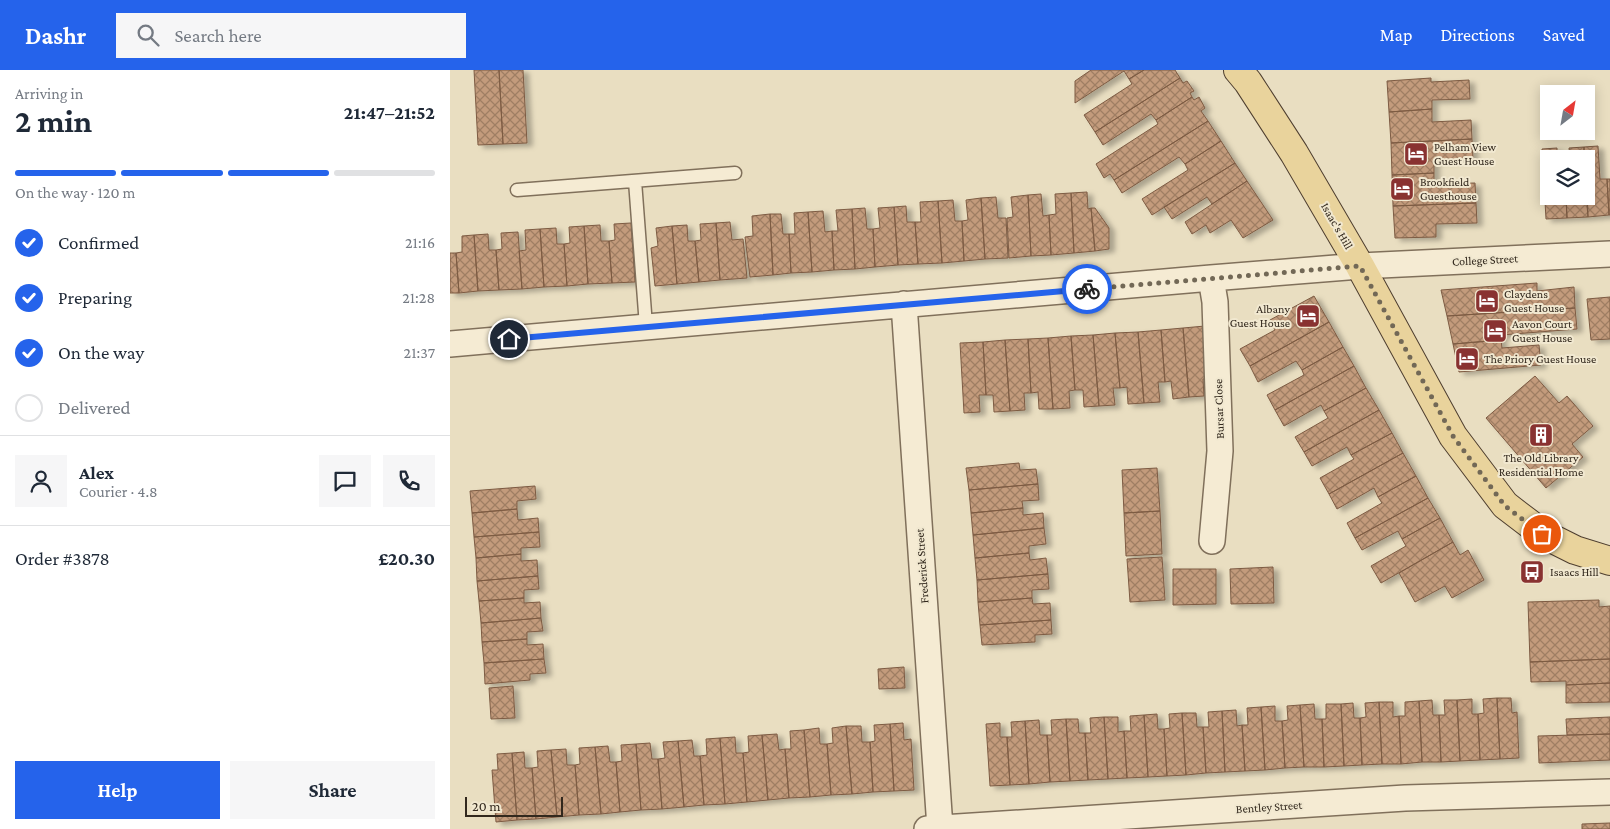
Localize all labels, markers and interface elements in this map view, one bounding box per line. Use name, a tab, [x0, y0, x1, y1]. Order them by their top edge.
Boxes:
search box	[116, 13, 466, 58]
icon: search	[134, 21, 162, 49]
text: Dashr	[25, 22, 86, 49]
text: Search here	[174, 25, 262, 46]
text: Map	[1380, 25, 1412, 45]
text: Directions	[1440, 25, 1515, 45]
text: Saved	[1543, 25, 1585, 45]
text: Arriving in	[15, 85, 83, 102]
north arrow	[1540, 85, 1595, 140]
map controls	[1540, 85, 1595, 205]
text: 21:47–21:52	[344, 102, 435, 123]
text: 2 min	[15, 103, 92, 139]
place label: Pelham View Guest House	[1434, 140, 1496, 168]
hotel icon: Pelham View Guest House	[1403, 141, 1429, 167]
button: layers	[1540, 150, 1595, 205]
place label: Brookfield Guesthouse	[1420, 175, 1477, 203]
hotel icon: Brookfield Guesthouse	[1389, 176, 1415, 202]
text: On the way · 120 m	[15, 184, 135, 201]
street label: Isaac's Hill	[1318, 200, 1356, 252]
icon: check	[15, 229, 43, 257]
text: Confirmed	[58, 232, 139, 253]
text: 21:16	[405, 234, 435, 251]
street label: College Street	[1452, 251, 1519, 269]
courier	[1062, 264, 1112, 314]
icon: bike	[1073, 275, 1101, 303]
icon: check	[15, 284, 43, 312]
text: Preparing	[58, 287, 132, 308]
place label: Claydens Guest House	[1504, 287, 1564, 315]
hotel icon: Claydens Guest House	[1474, 288, 1500, 314]
text: 21:28	[402, 289, 435, 306]
place label: Albany Guest House	[1230, 302, 1290, 330]
hotel icon: Albany Guest House	[1295, 303, 1321, 329]
place label: Aavon Court Guest House	[1512, 317, 1573, 345]
pin	[488, 318, 530, 360]
hotel icon: Aavon Court Guest House	[1482, 318, 1508, 344]
icon: home	[495, 325, 523, 353]
icon: check	[15, 339, 43, 367]
text: On the way	[58, 342, 144, 363]
text: 21:37	[404, 344, 435, 361]
hotel icon: The Priory Guest House	[1454, 346, 1480, 372]
place label: The Priory Guest House	[1484, 352, 1596, 366]
street label: Bursar Close	[1211, 379, 1227, 439]
text: Delivered	[58, 397, 131, 418]
building icon: The Old Library Residential Home	[1528, 422, 1554, 448]
place label: The Old Library Residential Home	[1499, 451, 1583, 479]
button: person	[15, 455, 67, 507]
button: chat	[319, 455, 371, 507]
button: phone	[383, 455, 435, 507]
text: Alex	[79, 462, 114, 483]
text: Courier · 4.8	[79, 483, 158, 500]
pin	[1521, 513, 1563, 555]
icon: bag	[1528, 520, 1556, 548]
street label: Frederick Street	[912, 527, 932, 604]
text: Order #3878	[15, 548, 110, 569]
text: £20.30	[378, 548, 435, 569]
bus stop icon: Isaacs Hill	[1519, 559, 1545, 585]
place label: Isaacs Hill	[1550, 565, 1599, 579]
button: Help	[15, 761, 220, 819]
button: Share	[230, 761, 435, 819]
scale bar	[465, 794, 562, 817]
text: 20 m	[472, 798, 500, 814]
street label: Bentley Street	[1235, 798, 1304, 816]

